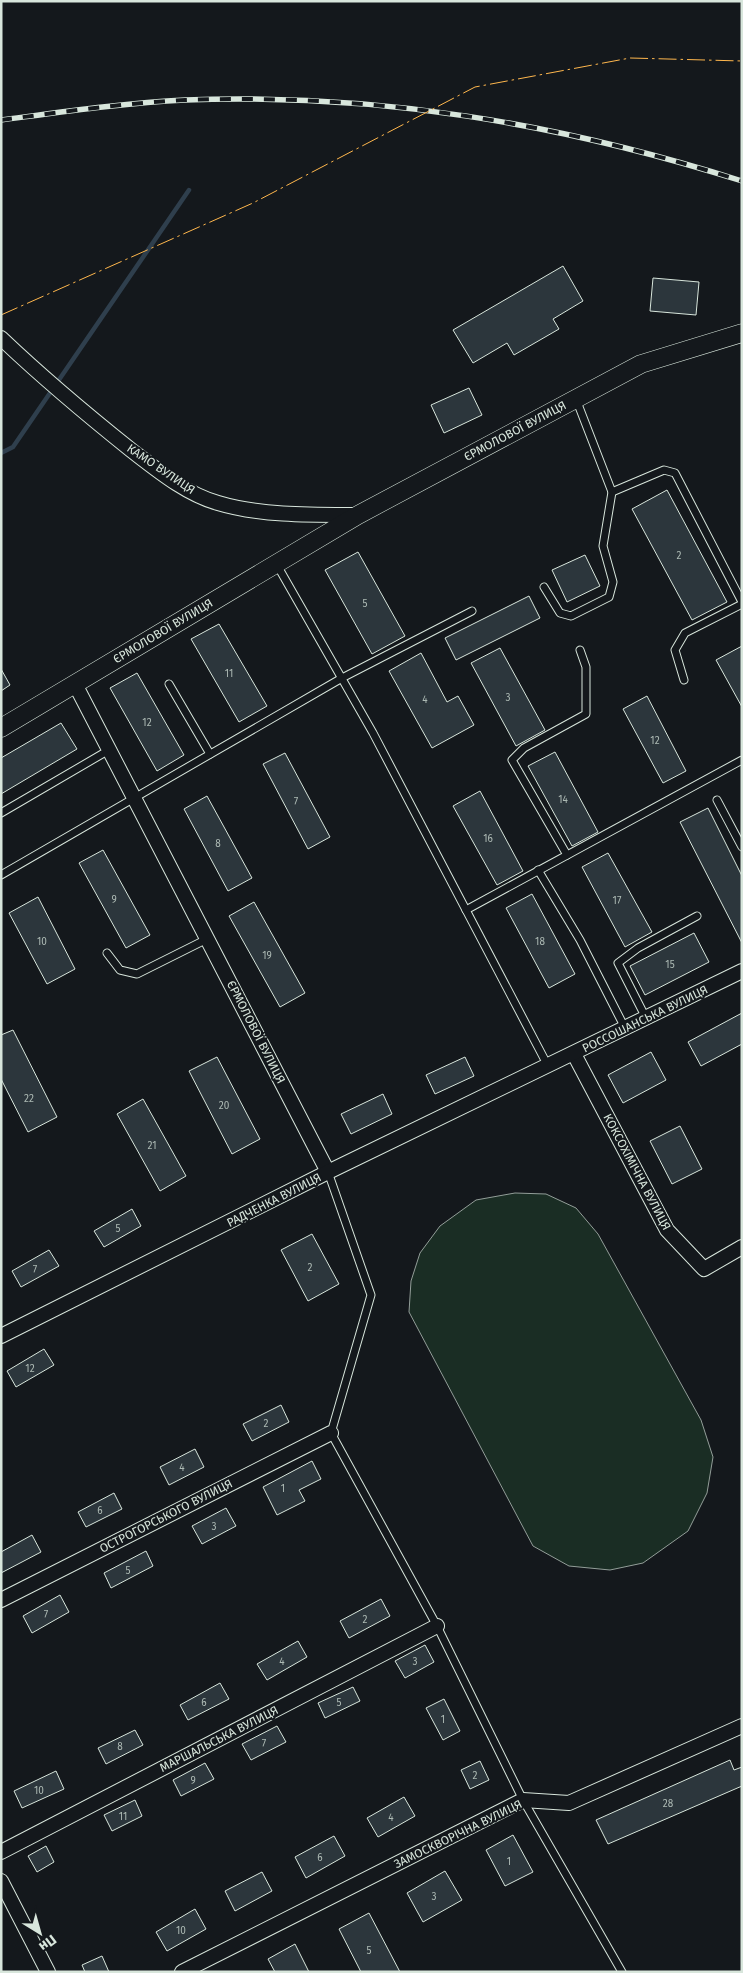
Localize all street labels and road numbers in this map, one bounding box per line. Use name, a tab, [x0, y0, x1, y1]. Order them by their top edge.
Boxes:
street label: ЄРМОЛОВОЇ ВУЛИЦЯ	[461, 397, 568, 464]
street label: КАМО ВУЛИЦЯ	[124, 441, 198, 497]
street label: ЄРМОЛОВОЇ ВУЛИЦЯ	[110, 595, 215, 666]
street label: ЄРМОЛОВОЇ ВУЛИЦЯ	[224, 978, 289, 1086]
street label: РОССОШАНСЬКА ВУЛИЦЯ	[580, 982, 710, 1056]
street label: КОКСОХІМІЧНА ВУЛИЦЯ	[600, 1111, 674, 1233]
street label: РАДЧЕНКА ВУЛИЦЯ	[224, 1170, 324, 1230]
street label: ОСТРОГОРСЬКОГО ВУЛИЦЯ	[97, 1476, 235, 1556]
street label: МАРШАЛЬСЬКА ВУЛИЦЯ	[157, 1703, 281, 1775]
street label: ЗАМОСКВОРІЧНА ВУЛИЦЯ	[392, 1797, 524, 1871]

